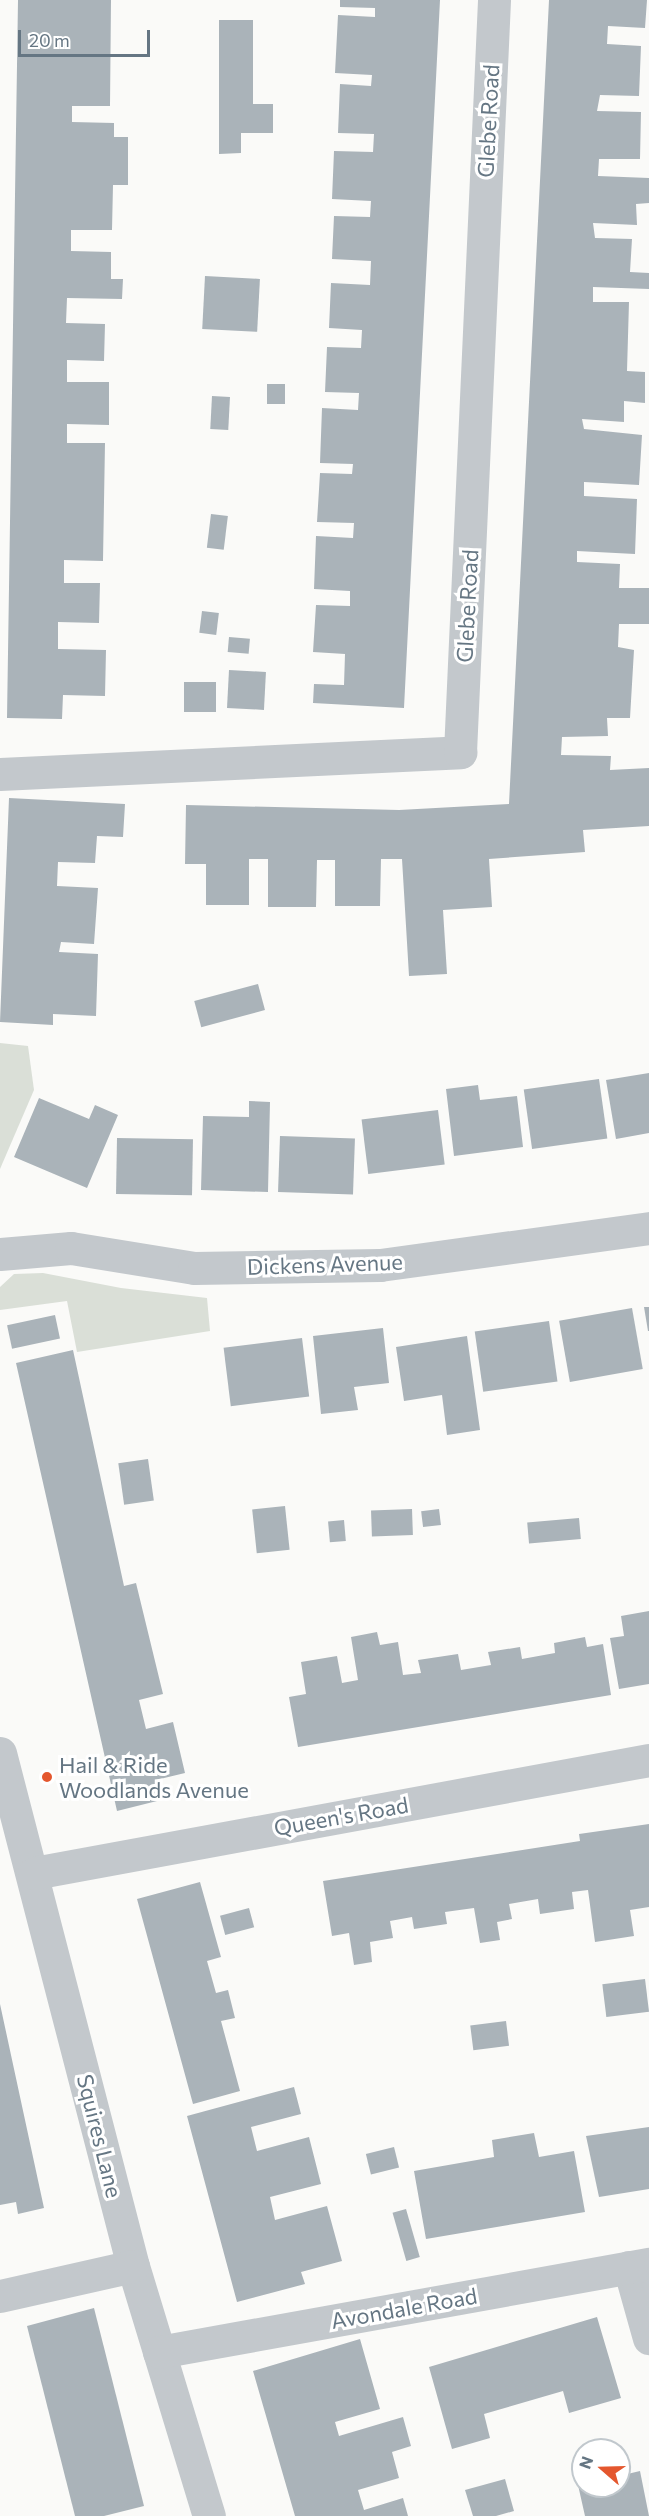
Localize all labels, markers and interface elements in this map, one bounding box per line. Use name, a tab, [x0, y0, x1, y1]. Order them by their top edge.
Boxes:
scale bar	[21, 18, 153, 56]
text: 20 m	[29, 29, 70, 51]
street label: Glebe Road	[472, 64, 504, 178]
street label: Glebe Road	[451, 549, 483, 663]
street label: Dickens Avenue	[247, 1248, 403, 1280]
place label: Hail & Ride Woodlands Avenue	[59, 1751, 249, 1802]
marker: Hail & Ride Woodlands Avenue	[40, 1770, 54, 1784]
street label: Queen's Road	[272, 1791, 410, 1841]
street label: Squires Lane	[72, 2072, 128, 2200]
street label: Avondale Road	[329, 2282, 479, 2334]
north arrow	[571, 2438, 631, 2498]
text: N	[575, 2453, 596, 2471]

